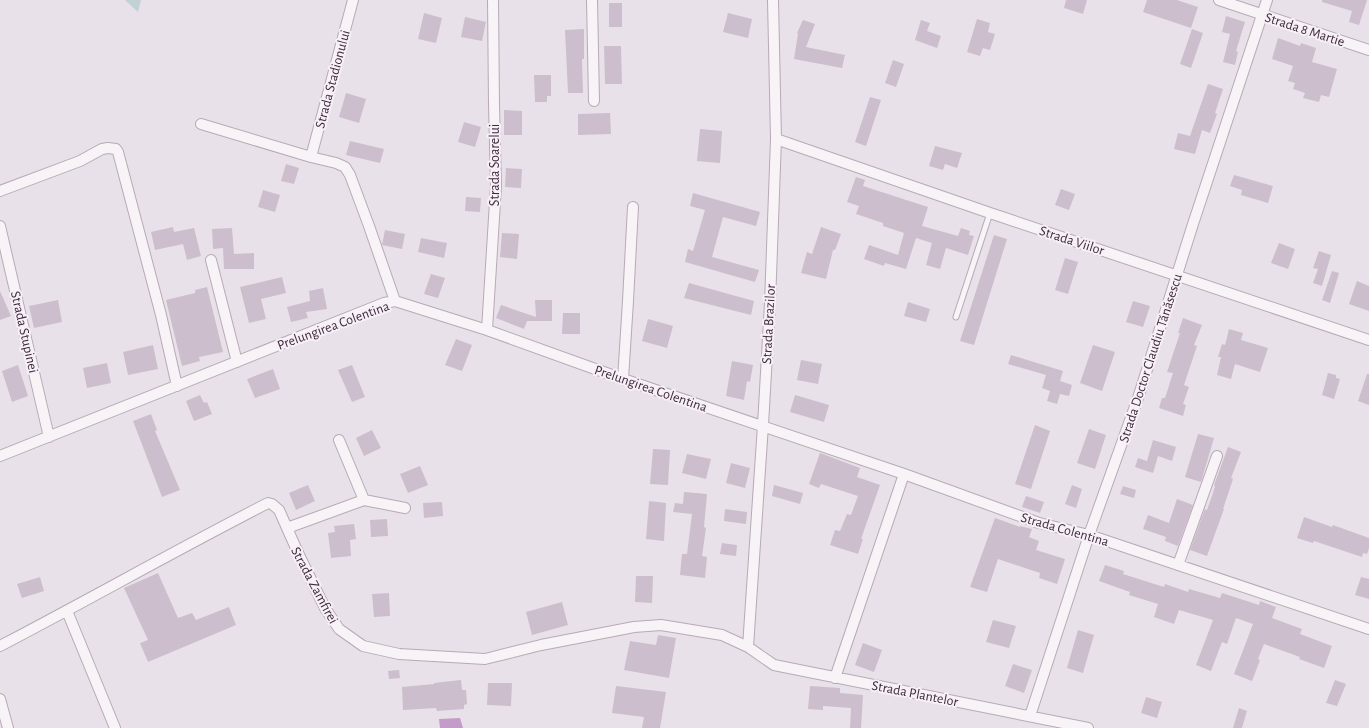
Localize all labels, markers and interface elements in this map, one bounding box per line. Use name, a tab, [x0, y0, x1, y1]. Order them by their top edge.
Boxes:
street label: Strada 8 Martie	[1263, 10, 1346, 49]
street label: Strada Stadionului	[313, 29, 353, 130]
street label: Strada Soarelui	[488, 124, 502, 206]
street label: Strada Viilor	[1038, 224, 1106, 258]
street label: Strada Doctor Claudiu Tănăsescu	[1117, 272, 1185, 445]
street label: Strada Brazilor	[760, 283, 778, 364]
street label: Strada Stupinei	[8, 290, 40, 375]
street label: Prelungirea Colentina	[275, 299, 392, 353]
street label: Prelungirea Colentina	[592, 363, 709, 415]
street label: Strada Colentina	[1019, 511, 1111, 549]
street label: Strada Zamfirei	[288, 545, 340, 626]
street label: Strada Plantelor	[870, 679, 960, 709]

